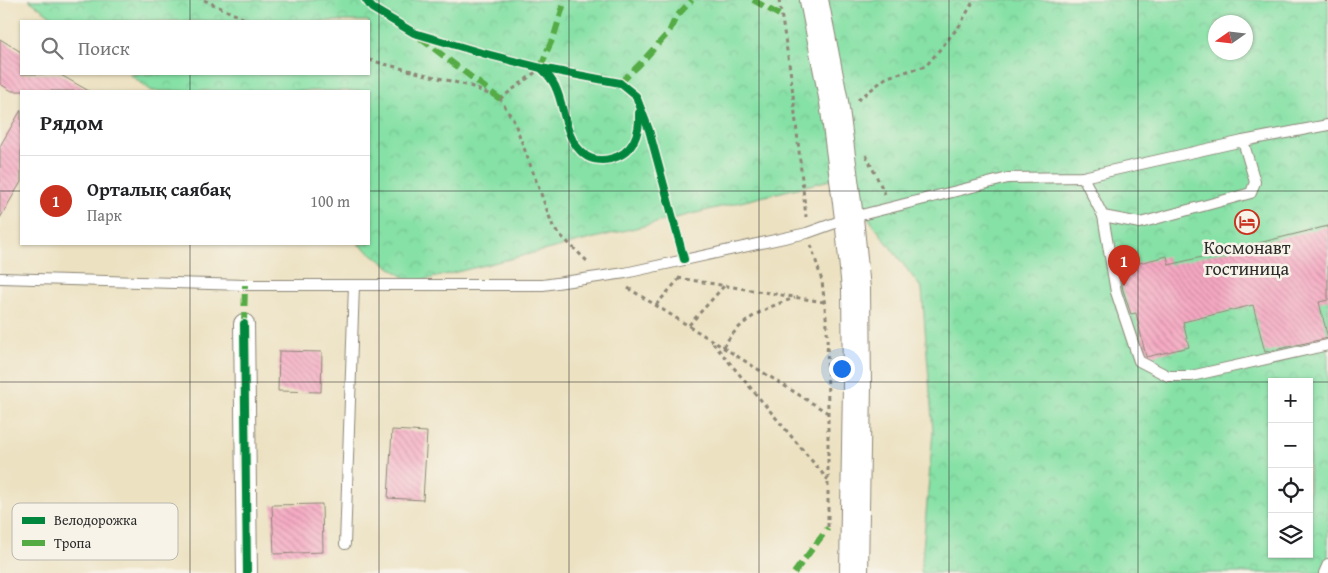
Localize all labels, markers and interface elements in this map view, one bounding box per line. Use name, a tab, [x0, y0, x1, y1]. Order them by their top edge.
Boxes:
north arrow	[1208, 15, 1253, 60]
search box	[20, 20, 370, 75]
icon: search	[38, 34, 66, 62]
text: Поиск	[78, 34, 130, 62]
text: Рядом	[40, 107, 103, 138]
text: Орталық саябақ	[87, 175, 231, 203]
text: 1	[52, 189, 60, 213]
text: 100 m	[310, 189, 350, 213]
text: Парк	[87, 203, 122, 227]
hotel icon: Космонавт гостиница	[1234, 209, 1260, 235]
place label: Космонавт гостиница	[1204, 234, 1291, 282]
pin: 1	[1108, 245, 1140, 286]
your location	[829, 356, 855, 382]
map controls	[1268, 378, 1313, 558]
button: +	[1268, 378, 1313, 423]
button: −	[1268, 423, 1313, 468]
button: locate	[1268, 468, 1313, 513]
legend	[12, 503, 178, 560]
text: Велодорожка	[54, 510, 137, 530]
button: layers	[1268, 513, 1313, 558]
text: Тропа	[54, 533, 91, 553]

